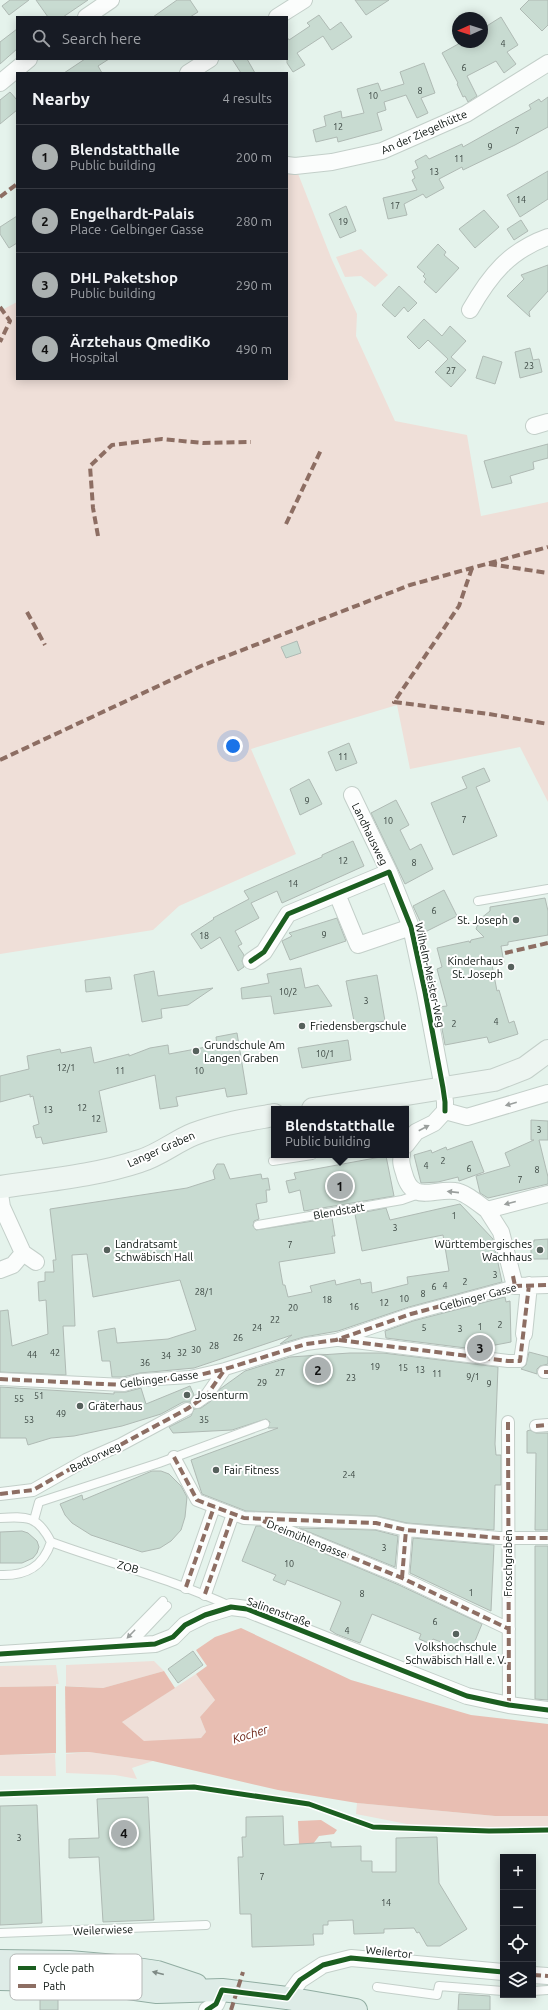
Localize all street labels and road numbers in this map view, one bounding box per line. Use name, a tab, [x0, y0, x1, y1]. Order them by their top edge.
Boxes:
street label: An der Ziegelhütte	[379, 108, 469, 156]
street label: Landhausweg	[350, 801, 390, 867]
street label: Wilhelm-Meister-Weg	[413, 921, 447, 1029]
street label: Langer Graben	[125, 1129, 197, 1169]
street label: Blendstatt	[312, 1200, 366, 1221]
street label: Gelbinger Gasse	[438, 1281, 518, 1313]
street label: Gelbinger Gasse	[119, 1368, 199, 1390]
street label: Badtorweg	[68, 1440, 122, 1474]
street label: Dreimühlengasse	[265, 1517, 349, 1561]
street label: Froschgraben	[502, 1529, 514, 1597]
street label: ZOB	[116, 1558, 140, 1576]
street label: Salinenstraße	[245, 1595, 313, 1629]
street label: Weilerwiese	[73, 1923, 133, 1937]
street label: Weilertor	[365, 1944, 414, 1960]

